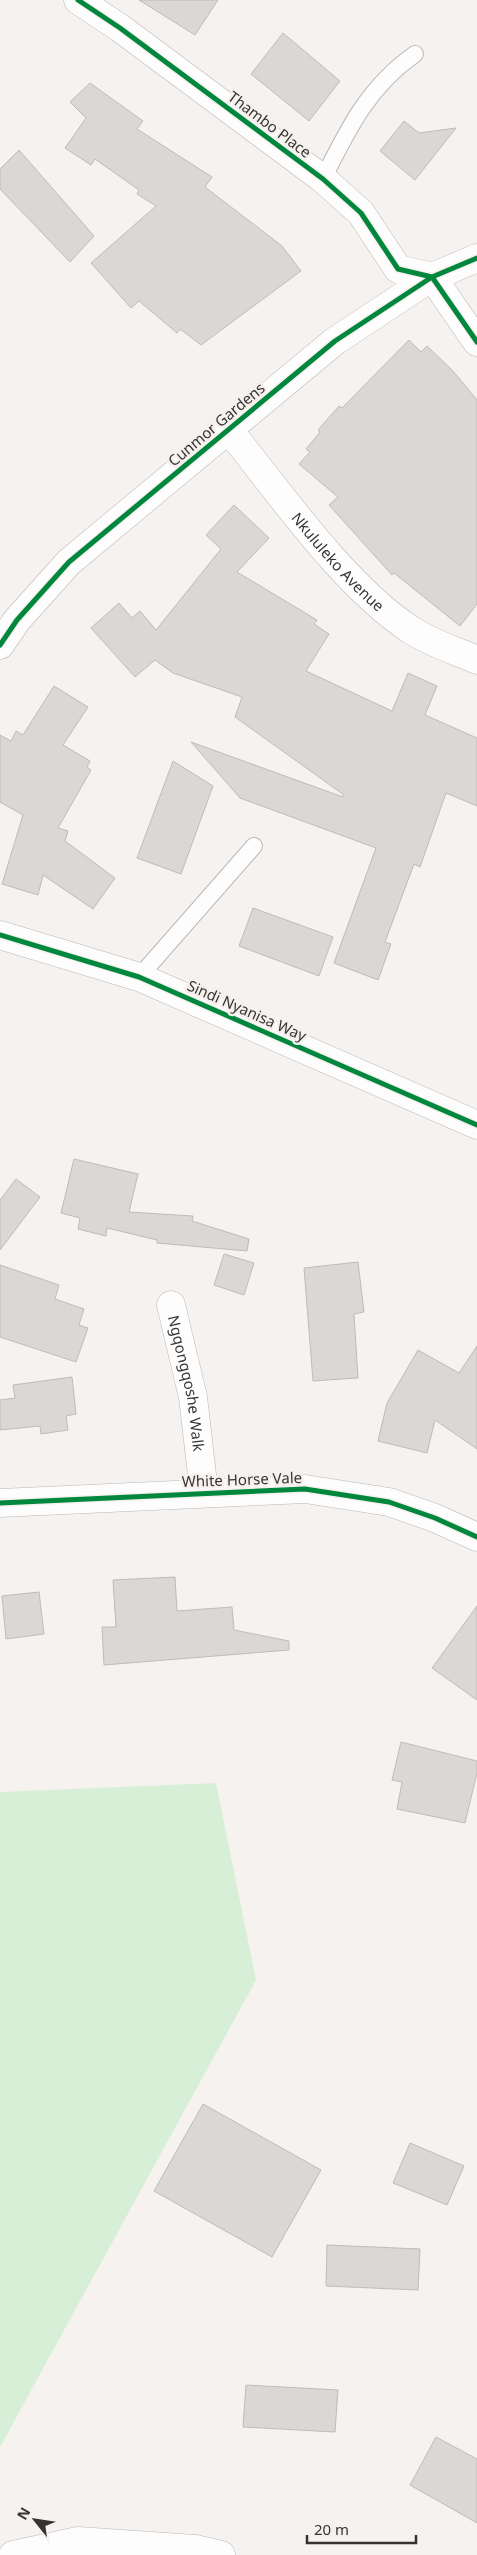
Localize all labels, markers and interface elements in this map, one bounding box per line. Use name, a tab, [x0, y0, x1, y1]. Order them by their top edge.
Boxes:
street label: Thambo Place	[224, 86, 316, 162]
street label: Cunmor Gardens	[163, 378, 269, 470]
street label: Nkululeko Avenue	[287, 508, 389, 615]
street label: Sindi Nyanisa Way	[184, 975, 310, 1045]
street label: Ngqongqoshe Walk	[164, 1313, 209, 1452]
street label: White Horse Vale	[182, 1467, 302, 1491]
north arrow	[10, 2495, 60, 2545]
text: N	[12, 2504, 34, 2523]
scale bar	[307, 2512, 416, 2544]
text: 20 m	[314, 2519, 349, 2539]

